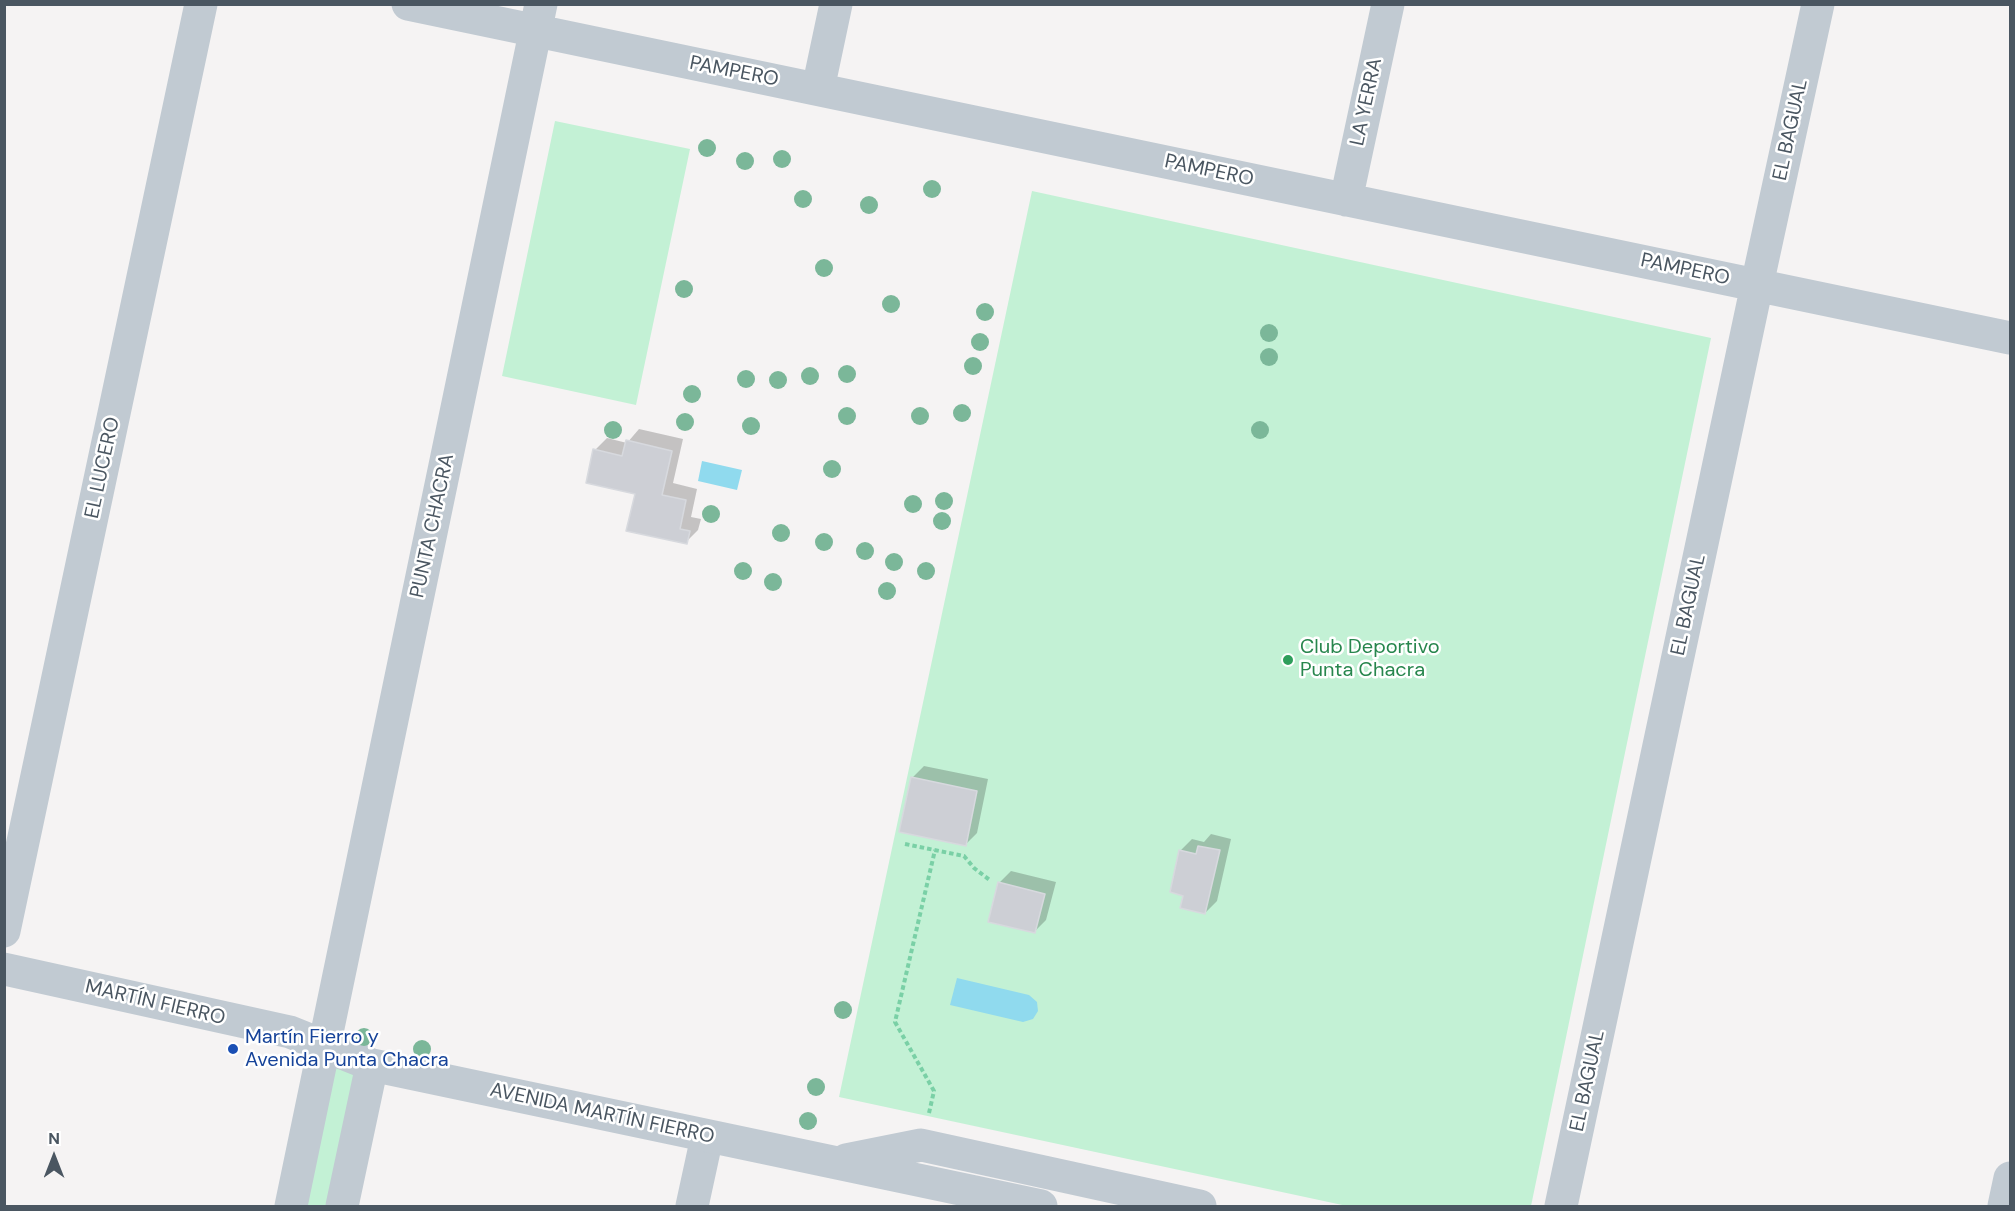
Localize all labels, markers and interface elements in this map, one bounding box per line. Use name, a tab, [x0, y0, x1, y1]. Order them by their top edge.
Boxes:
street label: PAMPERO	[687, 52, 781, 92]
street label: LA YERRA	[1346, 56, 1388, 148]
street label: EL BAGUAL	[1769, 77, 1813, 183]
street label: PAMPERO	[1162, 150, 1256, 192]
street label: PAMPERO	[1638, 249, 1732, 291]
street label: EL LUCERO	[81, 415, 125, 521]
street label: PUNTA CHACRA	[406, 452, 460, 600]
street label: EL BAGUAL	[1667, 552, 1711, 658]
place label: Club Deportivo Punta Chacra	[1300, 636, 1440, 683]
marker: Club Deportivo Punta Chacra	[1281, 653, 1295, 667]
street label: MARTÍN FIERRO	[83, 975, 227, 1031]
place label: Martín Fierro y Avenida Punta Chacra	[245, 1026, 449, 1073]
street label: EL BAGUAL	[1566, 1028, 1610, 1134]
marker: Martín Fierro y Avenida Punta Chacra	[226, 1042, 240, 1056]
street label: AVENIDA MARTÍN FIERRO	[488, 1078, 716, 1150]
north arrow	[24, 1127, 84, 1187]
text: N	[48, 1128, 60, 1149]

